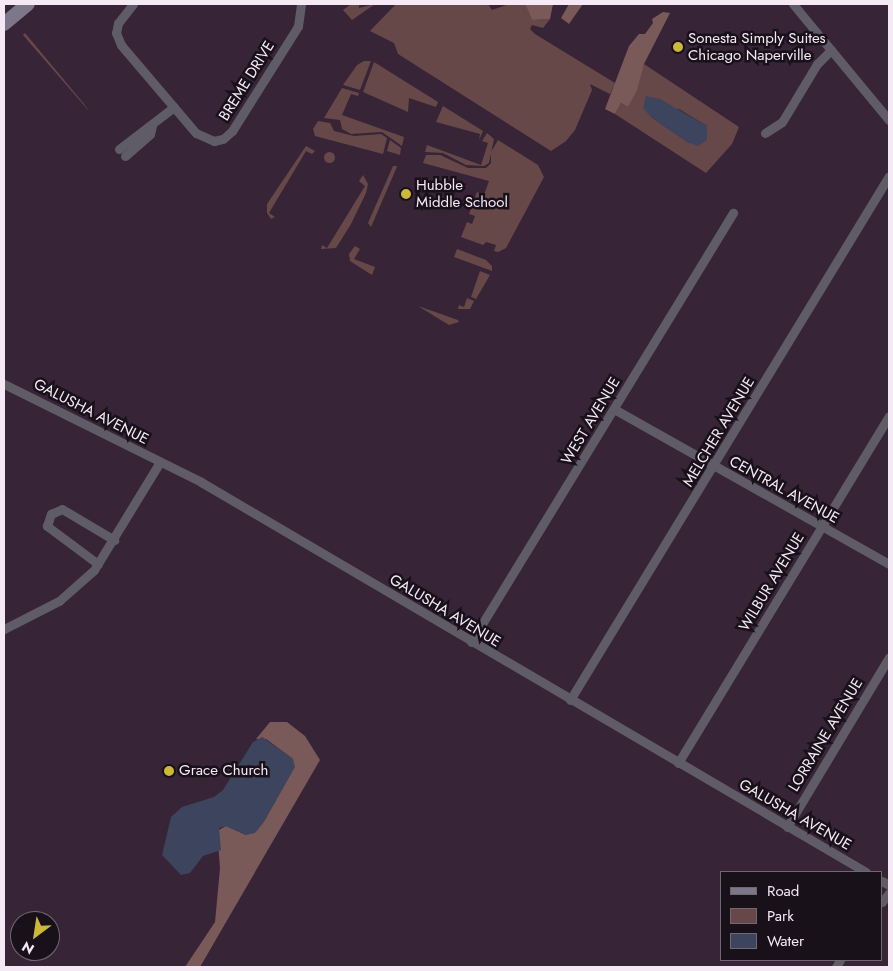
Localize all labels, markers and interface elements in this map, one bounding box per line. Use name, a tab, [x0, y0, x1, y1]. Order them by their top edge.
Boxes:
place label: Sonesta Simply Suites Chicago Naperville	[688, 29, 826, 64]
street label: BREME DRIVE	[215, 38, 279, 124]
marker: Sonesta Simply Suites Chicago Naperville	[672, 41, 684, 53]
place label: Hubble Middle School	[416, 176, 508, 211]
marker: Hubble Middle School	[400, 188, 412, 200]
street label: WEST AVENUE	[558, 374, 624, 468]
street label: MELCHER AVENUE	[679, 374, 759, 490]
street label: GALUSHA AVENUE	[31, 375, 151, 449]
street label: CENTRAL AVENUE	[726, 452, 842, 528]
street label: WILBUR AVENUE	[736, 529, 808, 635]
street label: GALUSHA AVENUE	[386, 571, 504, 651]
street label: LORRAINE AVENUE	[785, 675, 867, 795]
place label: Grace Church	[179, 762, 268, 780]
marker: Grace Church	[163, 765, 175, 777]
street label: GALUSHA AVENUE	[736, 776, 854, 854]
legend	[720, 871, 883, 961]
text: Road	[767, 880, 799, 902]
text: Park	[767, 905, 794, 927]
north arrow	[10, 911, 60, 961]
text: Water	[767, 930, 804, 952]
text: N	[18, 937, 38, 959]

